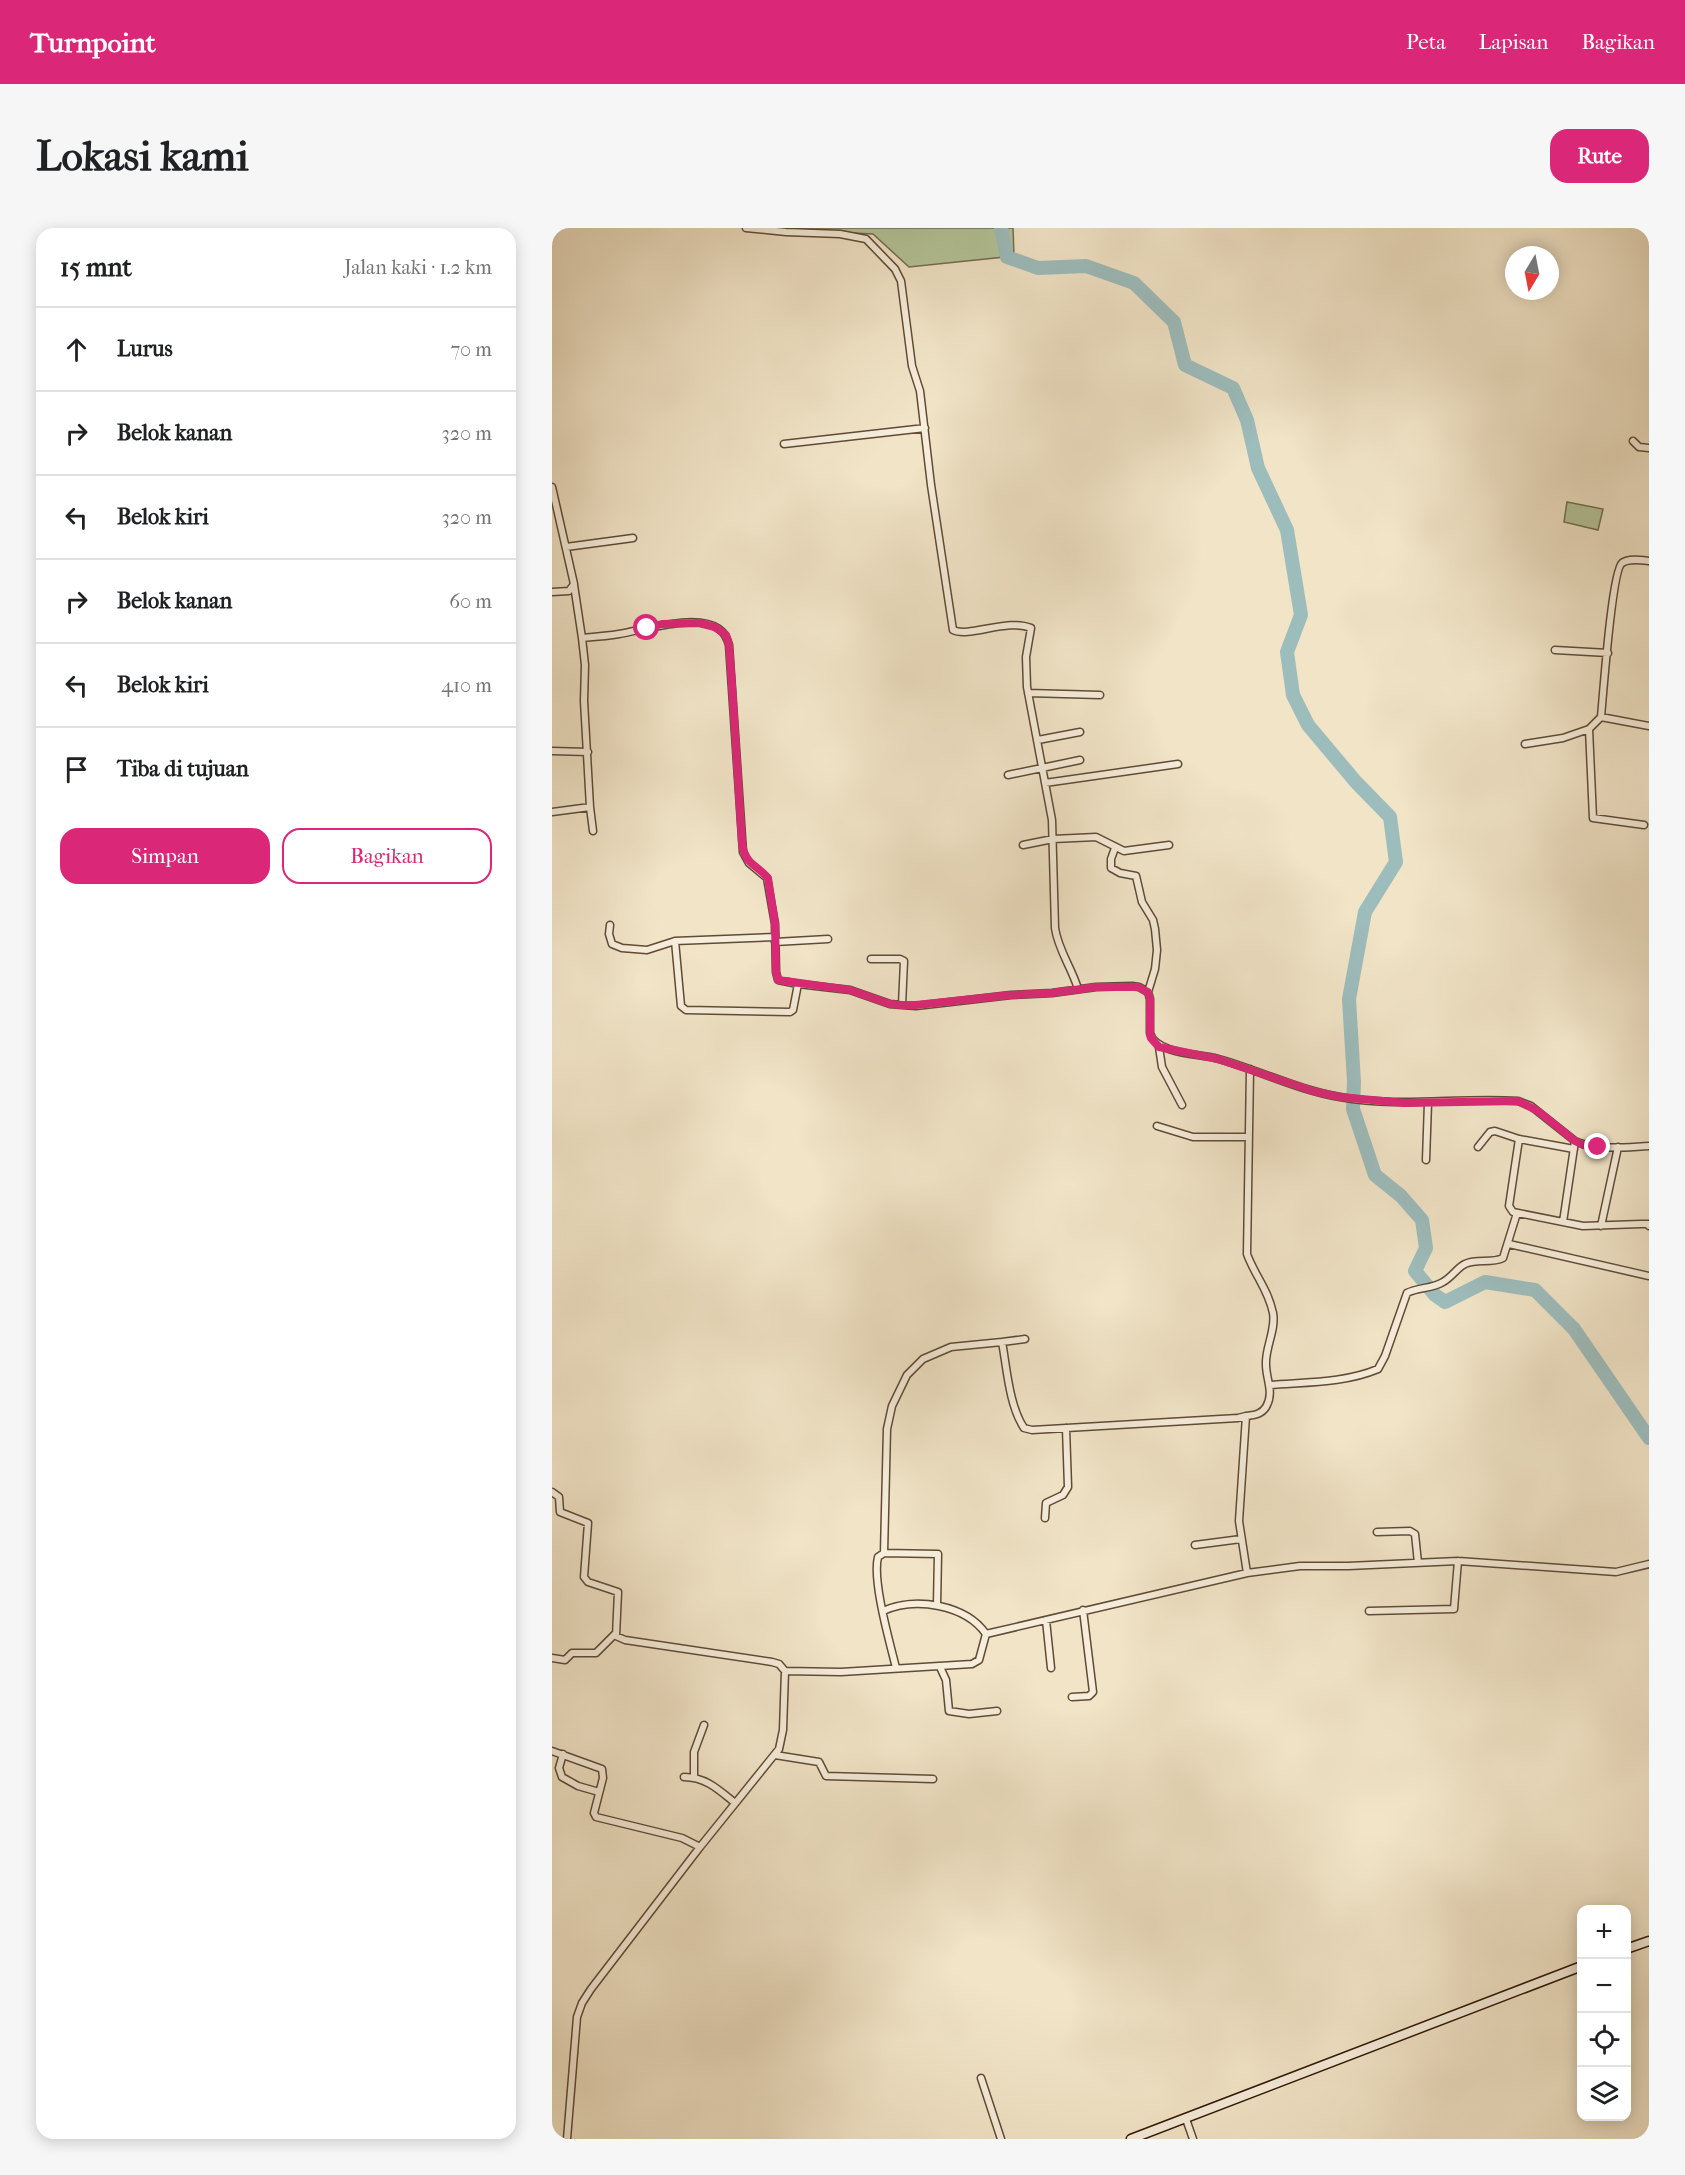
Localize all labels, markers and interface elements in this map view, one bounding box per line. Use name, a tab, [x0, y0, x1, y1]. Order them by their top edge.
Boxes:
text: Turnpoint	[30, 26, 156, 59]
text: Peta	[1406, 30, 1446, 54]
text: Lapisan	[1479, 30, 1548, 54]
text: Bagikan	[1581, 30, 1655, 54]
button: Rute	[1550, 129, 1649, 183]
text: Lokasi kami	[36, 132, 249, 181]
north arrow	[1505, 246, 1559, 300]
text: 15 mnt	[60, 252, 132, 283]
text: Jalan kaki · 1.2 km	[344, 256, 492, 279]
icon: ahead	[60, 333, 93, 366]
text: Lurus	[117, 336, 173, 362]
text: 70 m	[450, 338, 492, 361]
icon: right	[60, 417, 93, 450]
text: Belok kanan	[117, 420, 232, 446]
text: 320 m	[442, 422, 492, 445]
icon: left	[60, 501, 93, 534]
text: Belok kiri	[117, 504, 209, 530]
text: 320 m	[442, 506, 492, 529]
icon: right	[60, 585, 93, 618]
text: Belok kanan	[117, 588, 232, 614]
text: 60 m	[449, 590, 492, 613]
route start	[633, 614, 659, 640]
icon: left	[60, 669, 93, 702]
text: Belok kiri	[117, 672, 209, 698]
text: 410 m	[441, 674, 492, 697]
icon: arrive	[60, 753, 93, 786]
text: Tiba di tujuan	[117, 756, 249, 782]
button: Simpan	[60, 828, 270, 884]
button: Bagikan	[282, 828, 492, 884]
route end	[1584, 1133, 1610, 1159]
map controls	[1577, 1905, 1631, 2121]
button: +	[1577, 1905, 1631, 1959]
button: −	[1577, 1959, 1631, 2013]
button: locate	[1577, 2013, 1631, 2067]
button: layers	[1577, 2067, 1631, 2121]

